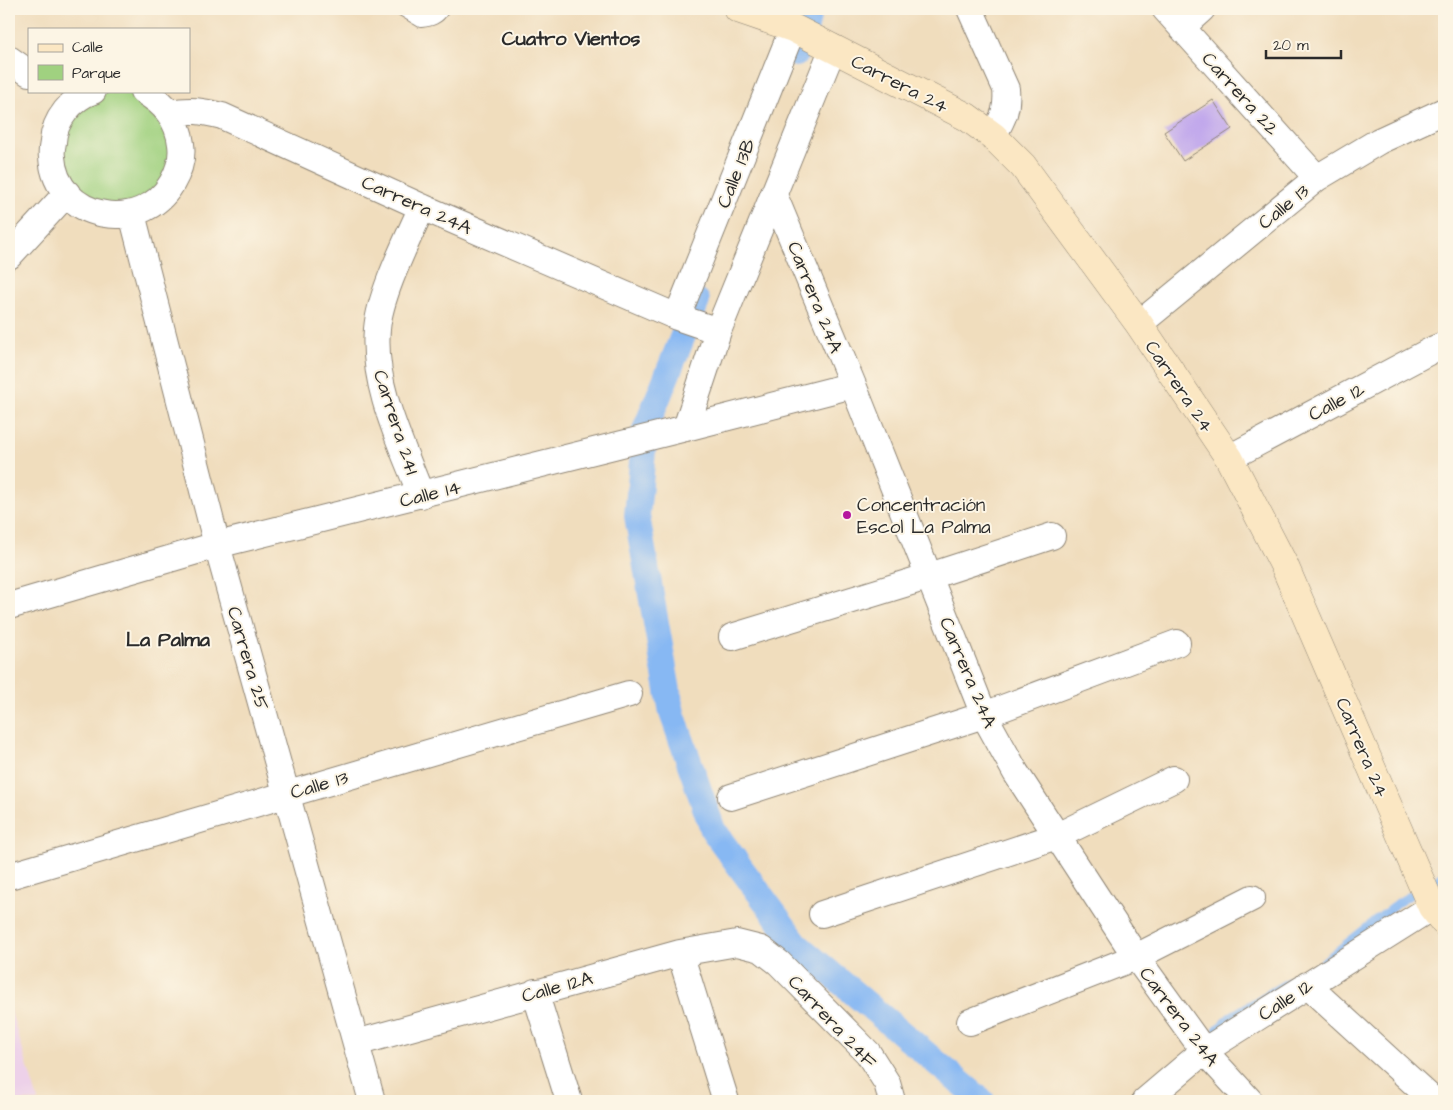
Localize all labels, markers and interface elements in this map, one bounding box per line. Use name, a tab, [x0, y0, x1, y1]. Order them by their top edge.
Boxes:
district label: Cuatro Vientos	[502, 25, 640, 53]
legend	[28, 28, 190, 92]
scale bar	[1266, 28, 1340, 60]
text: 20 m	[1273, 35, 1309, 56]
text: Calle	[72, 37, 103, 58]
street label: Carrera 22	[1195, 46, 1285, 142]
street label: Carrera 24	[846, 48, 953, 120]
text: Parque	[72, 63, 121, 84]
street label: Calle 13B	[710, 134, 763, 212]
street label: Carrera 24A	[357, 169, 476, 242]
street label: Calle 13	[1252, 178, 1316, 236]
street label: Carrera 24A	[780, 238, 849, 357]
street label: Carrera 24	[1138, 335, 1220, 438]
street label: Carrera 24I	[366, 367, 425, 478]
street label: Calle 12	[1304, 376, 1370, 428]
street label: Calle 14	[397, 474, 464, 515]
place label: Concentración Escol La Palma	[857, 492, 991, 541]
marker: Concentración Escol La Palma	[841, 509, 853, 521]
street label: Carrera 25	[220, 604, 275, 714]
street label: Carrera 24A	[932, 613, 1003, 732]
district label: La Palma	[126, 626, 211, 654]
street label: Carrera 24	[1328, 694, 1395, 802]
street label: Calle 13	[287, 764, 352, 807]
street label: Carrera 24A	[1132, 962, 1225, 1072]
street label: Calle 12A	[519, 965, 596, 1010]
street label: Carrera 24F	[781, 969, 882, 1075]
street label: Calle 12	[1253, 972, 1319, 1028]

